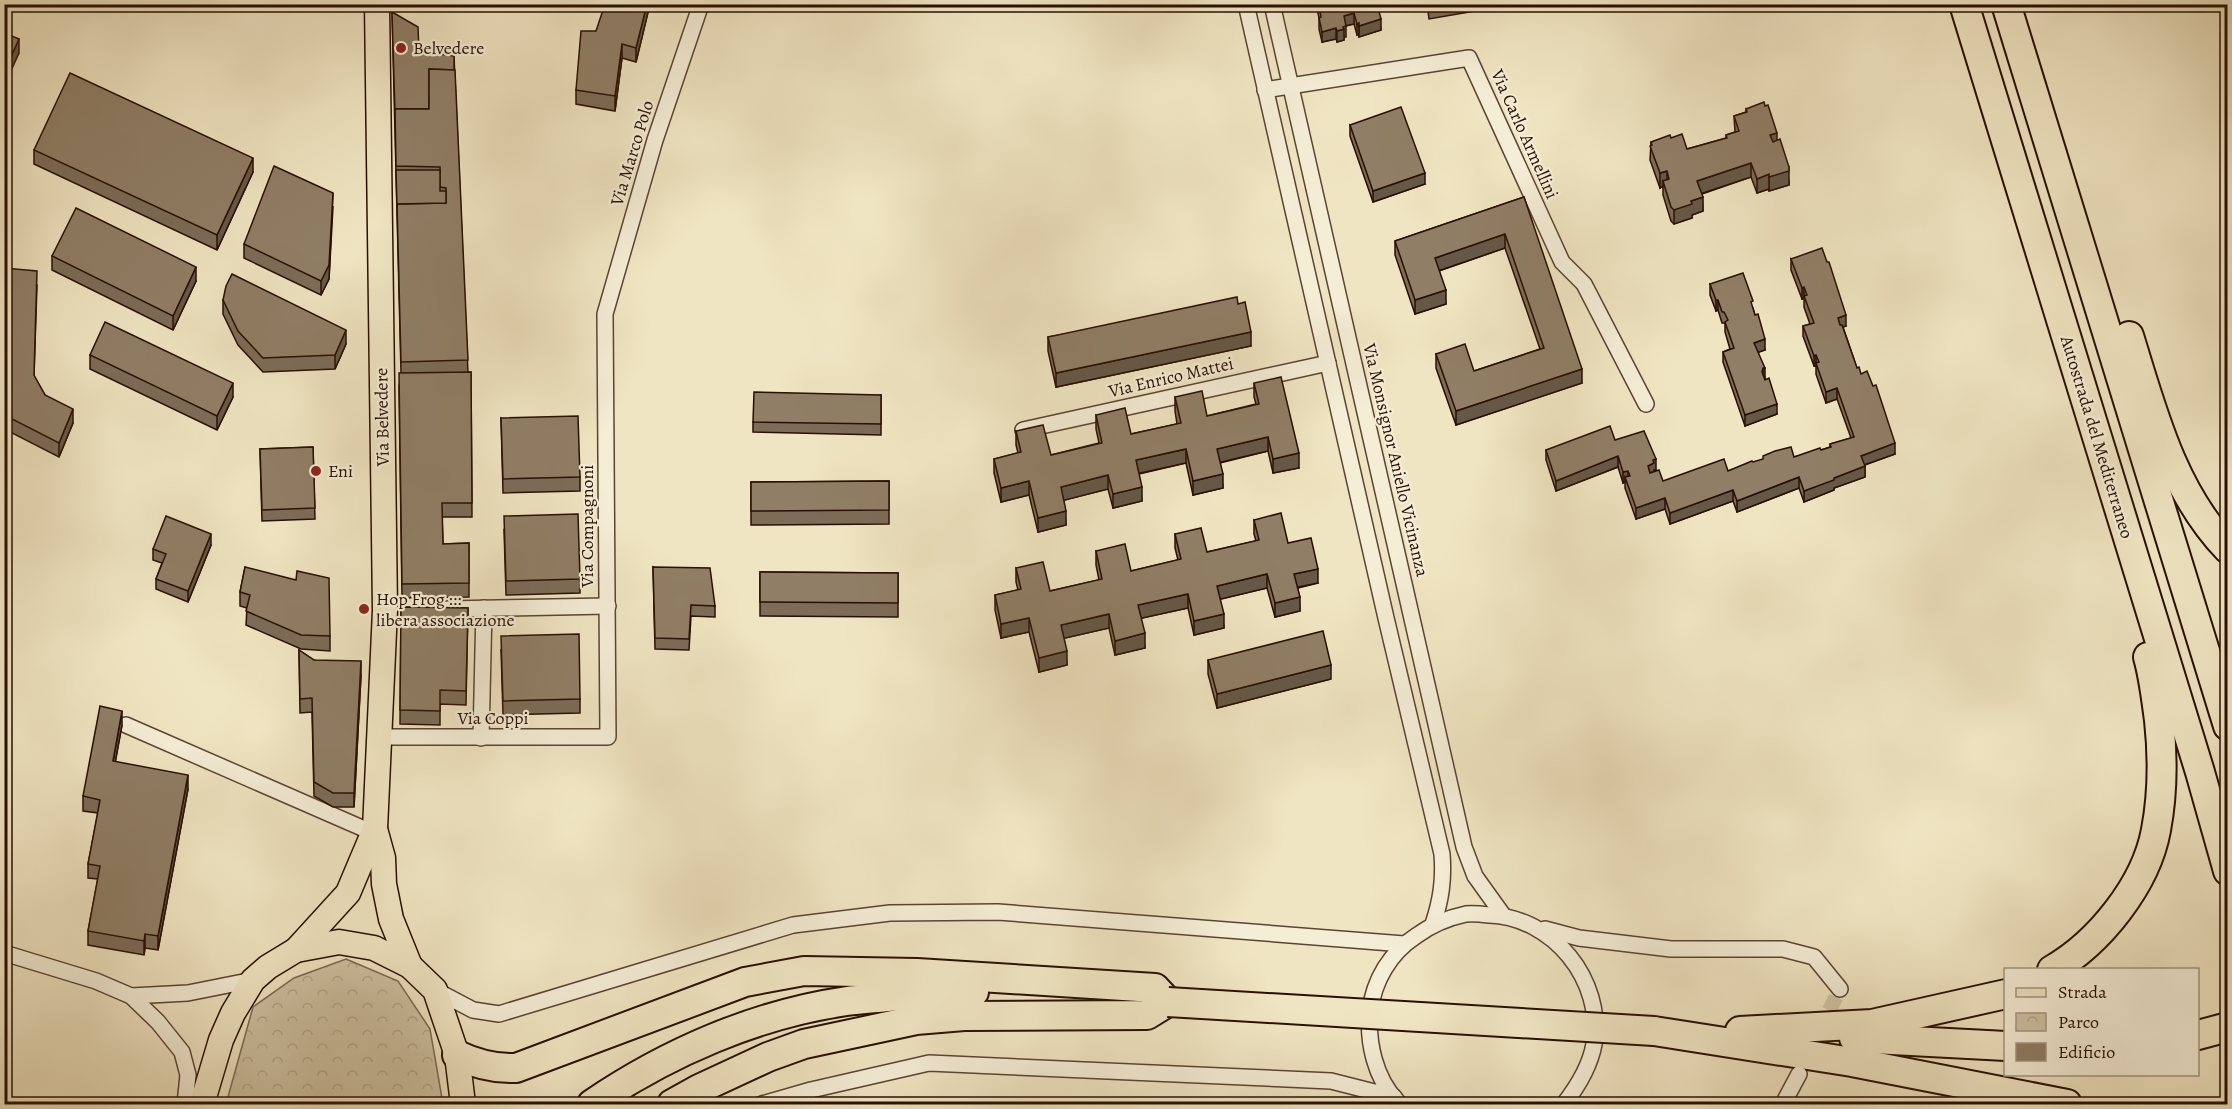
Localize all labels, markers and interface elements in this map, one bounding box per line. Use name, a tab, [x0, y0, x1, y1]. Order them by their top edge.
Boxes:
place label: Belvedere	[413, 36, 484, 60]
marker: Belvedere	[394, 41, 408, 55]
street label: Via Carlo Armellini	[1485, 64, 1564, 203]
street label: Via Marco Polo	[604, 97, 659, 209]
street label: Autostrada del Mediterraneo	[2054, 332, 2139, 541]
street label: Via Monsignor Aniello Vicinanza	[1357, 340, 1435, 580]
street label: Via Enrico Mattei	[1105, 351, 1236, 403]
street label: Via Belvedere	[369, 367, 395, 468]
place label: Eni	[328, 459, 353, 483]
marker: Eni	[309, 464, 323, 478]
street label: Via Compagnoni	[575, 465, 599, 588]
place label: Hop Frog ::: libera associazione	[376, 587, 515, 632]
marker: Hop Frog ::: libera associazione	[357, 602, 371, 616]
street label: Via Coppi	[456, 706, 529, 730]
legend	[2004, 968, 2199, 1076]
text: Strada	[2058, 980, 2107, 1004]
text: Parco	[2058, 1010, 2099, 1034]
text: Edificio	[2058, 1040, 2115, 1064]

